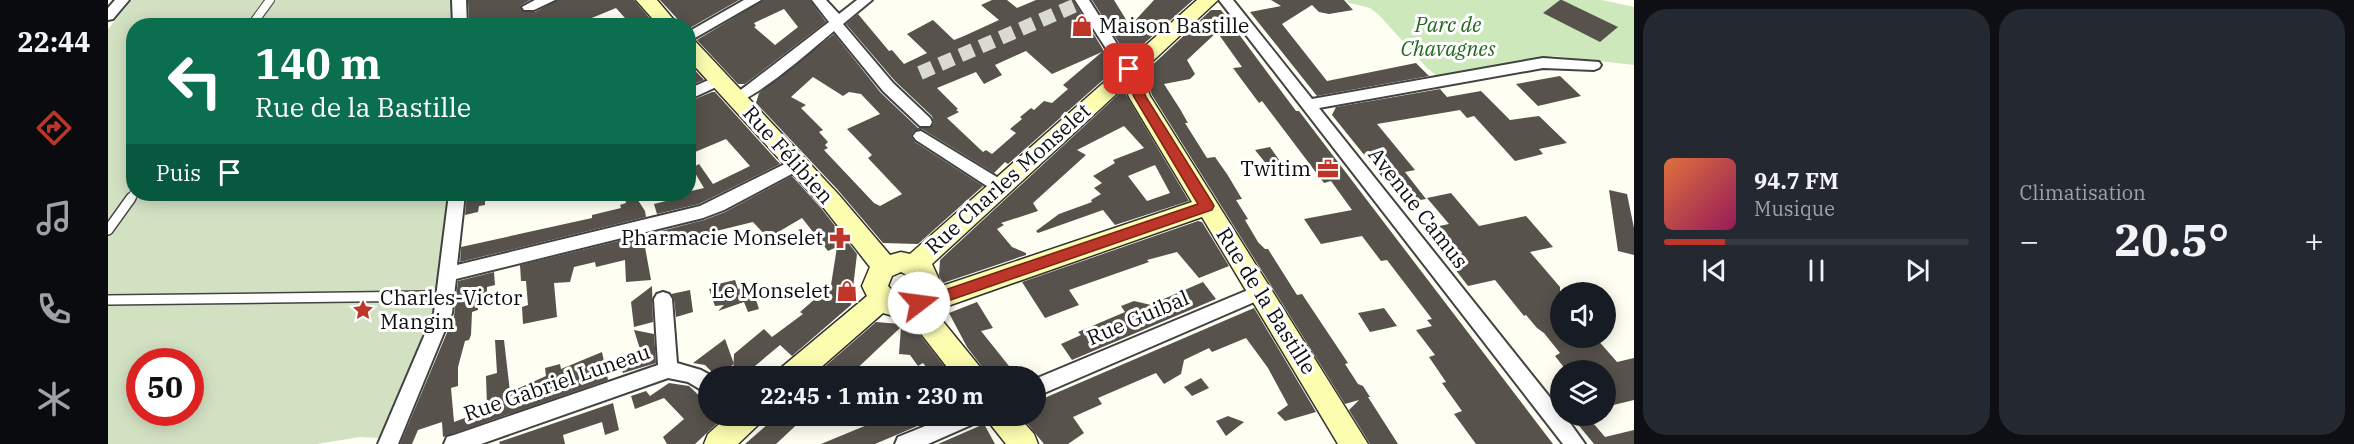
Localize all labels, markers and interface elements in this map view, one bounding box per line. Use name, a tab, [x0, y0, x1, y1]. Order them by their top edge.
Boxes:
park label: Parc de Chavagnes	[1401, 10, 1496, 62]
place label: Maison Bastille	[1099, 11, 1249, 39]
shop icon: Maison Bastille	[1070, 14, 1094, 38]
text: 22:44	[18, 24, 90, 59]
text: 140 m	[255, 36, 381, 91]
icon: left	[156, 42, 234, 120]
pin	[1103, 43, 1154, 94]
icon: arrive	[1112, 52, 1145, 85]
text: Rue de la Bastille	[255, 89, 471, 124]
street label: Rue Charles Monselet	[919, 96, 1096, 260]
street label: Rue Félibien	[737, 99, 840, 210]
icon: directions	[33, 107, 75, 149]
street label: Avenue Camus	[1363, 141, 1475, 274]
place label: Twitim	[1240, 154, 1311, 182]
icon: arrive	[213, 156, 246, 189]
office icon: Twitim	[1316, 157, 1340, 181]
text: Puis	[156, 158, 201, 187]
text: 94.7 FM	[1754, 166, 1839, 195]
text: Climatisation	[2020, 179, 2146, 206]
text: Musique	[1754, 195, 1835, 222]
icon: music	[33, 197, 75, 239]
text: 20.5°	[2114, 210, 2229, 268]
text: −	[2020, 219, 2039, 262]
text: +	[2304, 219, 2324, 262]
street label: Rue de la Bastille	[1210, 222, 1323, 379]
place label: Pharmacie Monselet	[621, 223, 823, 251]
pharmacy icon: Pharmacie Monselet	[828, 226, 852, 250]
icon: previous	[1698, 254, 1731, 287]
icon: pause	[1800, 254, 1833, 287]
icon: next	[1901, 254, 1934, 287]
position arrow	[887, 271, 951, 335]
place label: Le Monselet	[711, 276, 830, 304]
shop icon: Le Monselet	[835, 279, 859, 303]
map controls	[1550, 282, 1616, 426]
button: sound	[1550, 282, 1616, 348]
place label: Charles-Victor Mangin	[380, 283, 523, 335]
street label: Rue Guibal	[1082, 283, 1193, 351]
icon: phone	[33, 288, 75, 330]
place icon: Charles-Victor Mangin	[351, 298, 375, 322]
street label: Rue Gabriel Luneau	[460, 337, 653, 427]
speed limit sign: 50	[126, 348, 204, 426]
button: layers	[1550, 360, 1616, 426]
icon: climate	[33, 378, 75, 420]
text: 22:45 · 1 min · 230 m	[760, 381, 984, 410]

